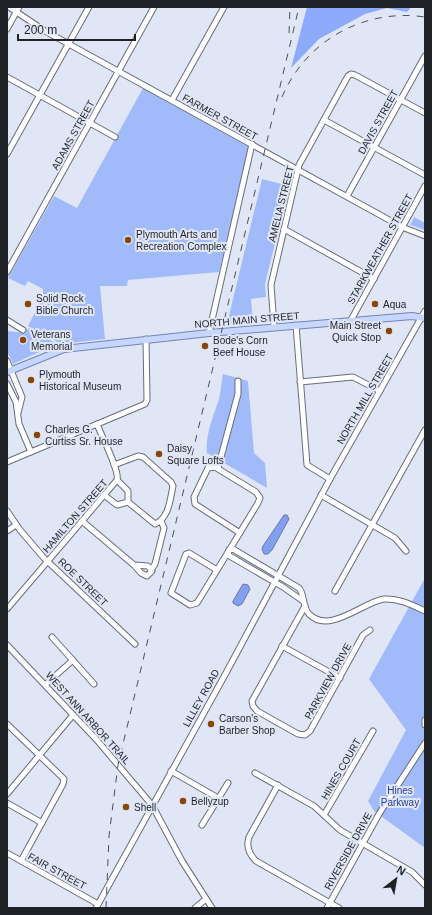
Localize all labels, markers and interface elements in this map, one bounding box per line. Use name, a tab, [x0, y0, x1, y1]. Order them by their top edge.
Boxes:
scale bar	[18, 16, 135, 42]
text: 200 m	[24, 23, 57, 37]
street label: DAVIS STREET	[356, 88, 400, 156]
street label: FARMER STREET	[181, 92, 259, 142]
street label: ADAMS STREET	[49, 98, 97, 172]
street label: AMELIA STREET	[266, 165, 296, 243]
street label: STARKWEATHER STREET	[345, 192, 415, 306]
place label: Plymouth Arts and Recreation Complex	[136, 229, 227, 252]
marker: Plymouth Arts and Recreation Complex	[123, 235, 133, 245]
place label: Solid Rock Bible Church	[36, 293, 93, 316]
marker: Solid Rock Bible Church	[23, 299, 33, 309]
marker: Aqua	[370, 299, 380, 309]
place label: Aqua	[383, 299, 407, 310]
street label: NORTH MAIN STREET	[194, 310, 300, 330]
place label: Main Street Quick Stop	[330, 320, 381, 343]
marker: Main Street Quick Stop	[384, 326, 394, 336]
place label: Veterans Memorial	[31, 329, 72, 352]
marker: Veterans Memorial	[18, 335, 28, 345]
place label: Bode's Corn Beef House	[213, 335, 268, 358]
marker: Bode's Corn Beef House	[200, 341, 210, 351]
street label: NORTH MILL STREET	[335, 352, 395, 446]
place label: Plymouth Historical Museum	[39, 369, 121, 392]
marker: Plymouth Historical Museum	[26, 375, 36, 385]
place label: Charles G. Curtiss Sr. House	[45, 424, 123, 447]
marker: Charles G. Curtiss Sr. House	[32, 430, 42, 440]
place label: Daisy Square Lofts	[167, 443, 224, 466]
marker: Daisy Square Lofts	[154, 449, 164, 459]
street label: HAMILTON STREET	[40, 477, 110, 555]
street label: ROE STREET	[56, 556, 110, 608]
street label: PARKVIEW DRIVE	[302, 641, 354, 721]
street label: LILLEY ROAD	[181, 667, 221, 729]
street label: WEST ANN ARBOR TRAIL	[44, 669, 133, 767]
place label: Carson's Barber Shop	[219, 713, 276, 736]
marker: Carson's Barber Shop	[206, 719, 216, 729]
street label: HINES COURT	[319, 736, 363, 802]
park label: Hines Parkway	[381, 785, 419, 808]
marker: Bellyzup	[178, 796, 188, 806]
place label: Bellyzup	[191, 796, 229, 807]
marker: Shell	[121, 802, 131, 812]
place label: Shell	[134, 802, 156, 813]
street label: RIVERSIDE DRIVE	[322, 810, 374, 892]
street label: FAIR STREET	[26, 851, 88, 891]
north arrow	[376, 859, 416, 899]
text: N	[395, 863, 408, 878]

